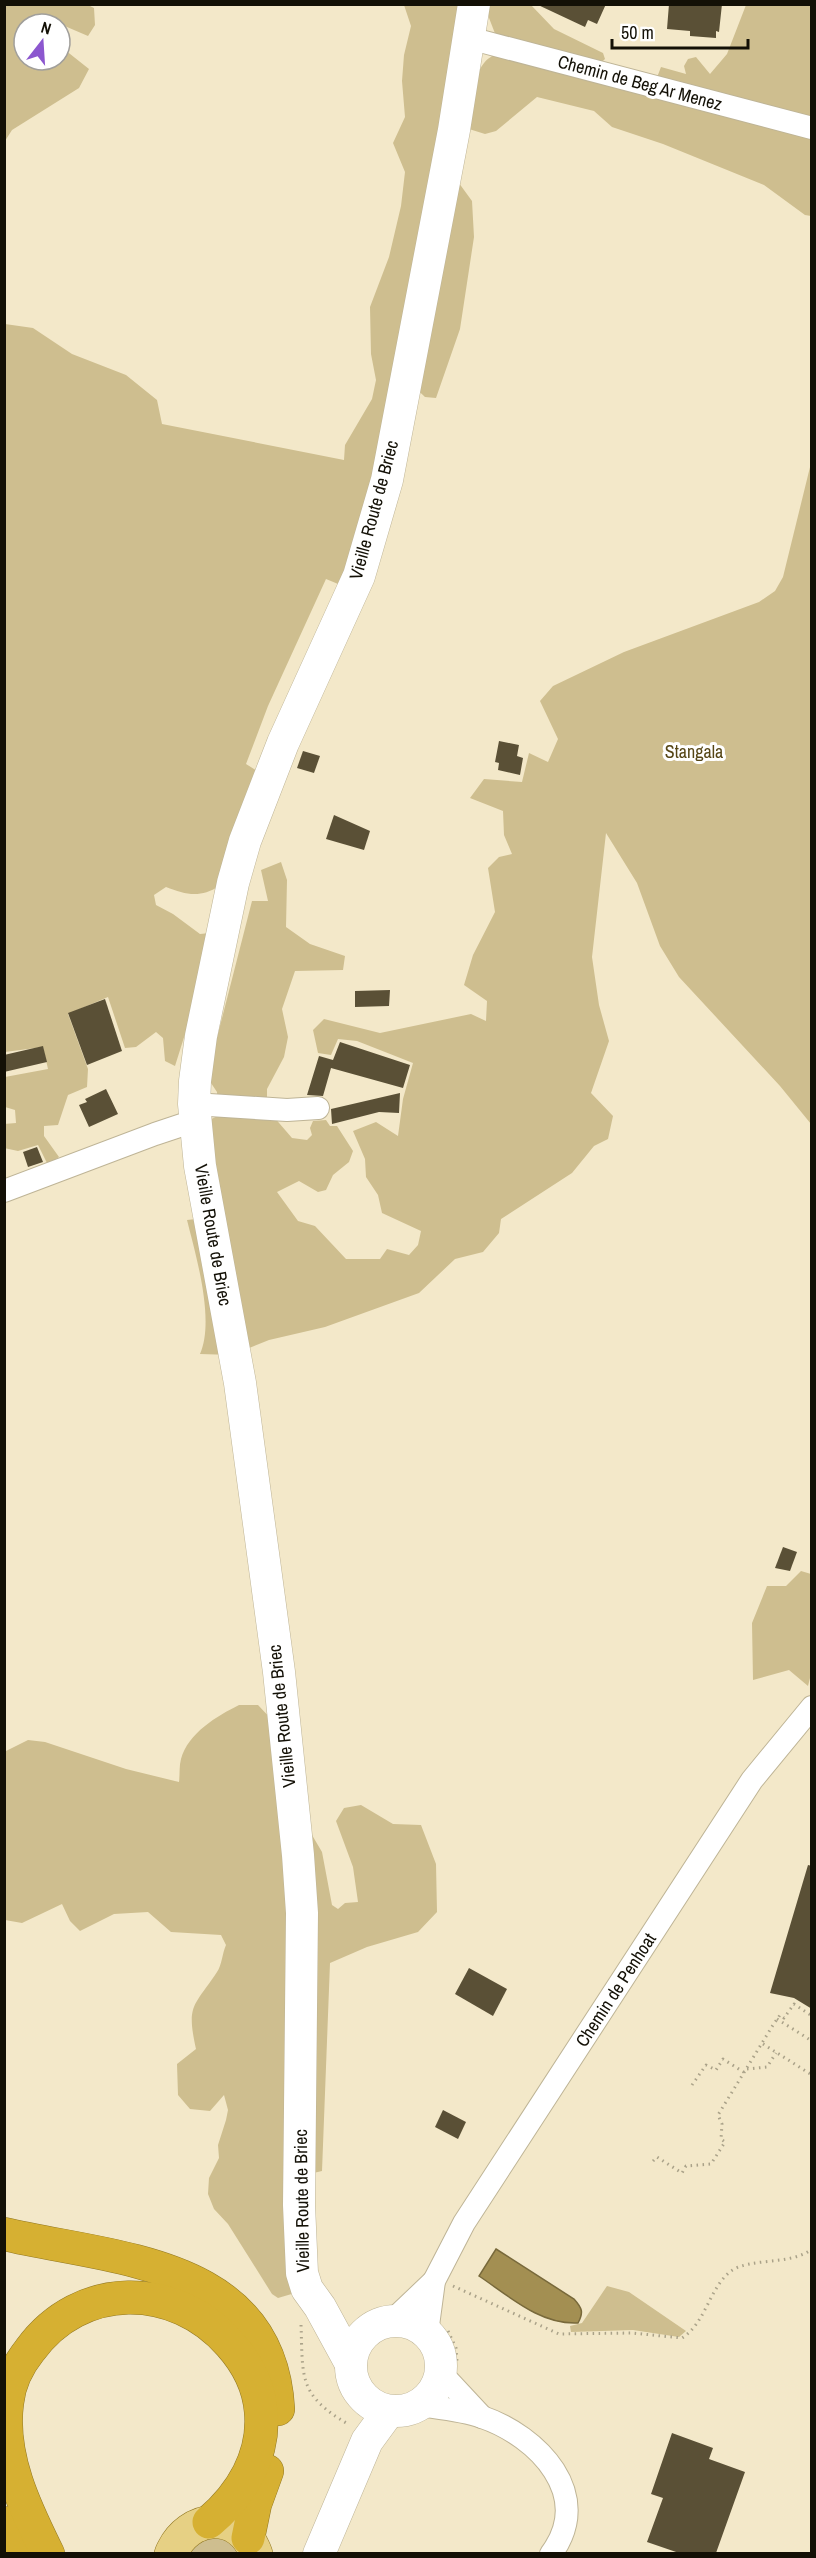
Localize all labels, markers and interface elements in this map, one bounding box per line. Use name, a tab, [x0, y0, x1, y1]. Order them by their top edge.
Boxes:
north arrow	[12, 12, 72, 72]
scale bar	[612, 12, 748, 50]
text: N	[39, 16, 54, 40]
text: 50 m	[621, 20, 654, 45]
street label: Chemin de Beg Ar Menez	[555, 49, 725, 116]
street label: Vieille Route de Briec	[343, 437, 404, 582]
park label: Stangala	[665, 739, 723, 764]
street label: Vieille Route de Briec	[189, 1162, 238, 1308]
street label: Vieille Route de Briec	[262, 1643, 301, 1789]
street label: Chemin de Penhoat	[569, 1928, 662, 2052]
street label: Vieille Route de Briec	[288, 2129, 315, 2273]

